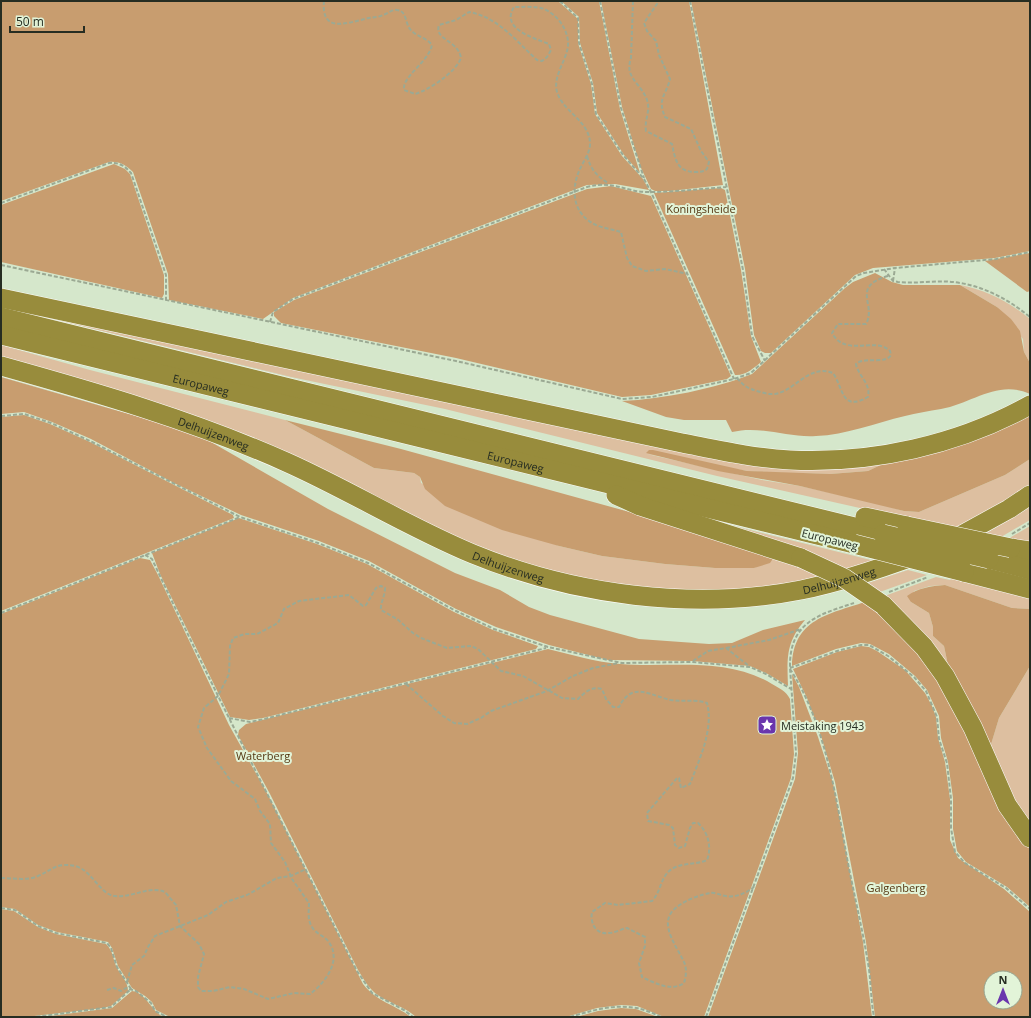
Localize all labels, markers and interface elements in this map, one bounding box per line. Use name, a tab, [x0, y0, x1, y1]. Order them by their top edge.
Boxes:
scale bar	[10, 8, 84, 34]
text: 50 m	[16, 13, 44, 30]
park label: Koningsheide	[666, 201, 736, 216]
street label: Europaweg	[171, 370, 231, 398]
street label: Delhuijzenweg	[176, 413, 251, 453]
street label: Europaweg	[486, 447, 546, 475]
street label: Europaweg	[800, 525, 860, 553]
street label: Delhuijzenweg	[470, 547, 546, 585]
street label: Delhuijzenweg	[801, 563, 877, 597]
place icon: Meistaking 1943	[756, 714, 778, 736]
place label: Meistaking 1943	[781, 718, 864, 733]
park label: Waterberg	[236, 748, 290, 763]
park label: Galgenberg	[866, 880, 926, 895]
north arrow	[983, 970, 1023, 1010]
text: N	[999, 972, 1007, 987]

